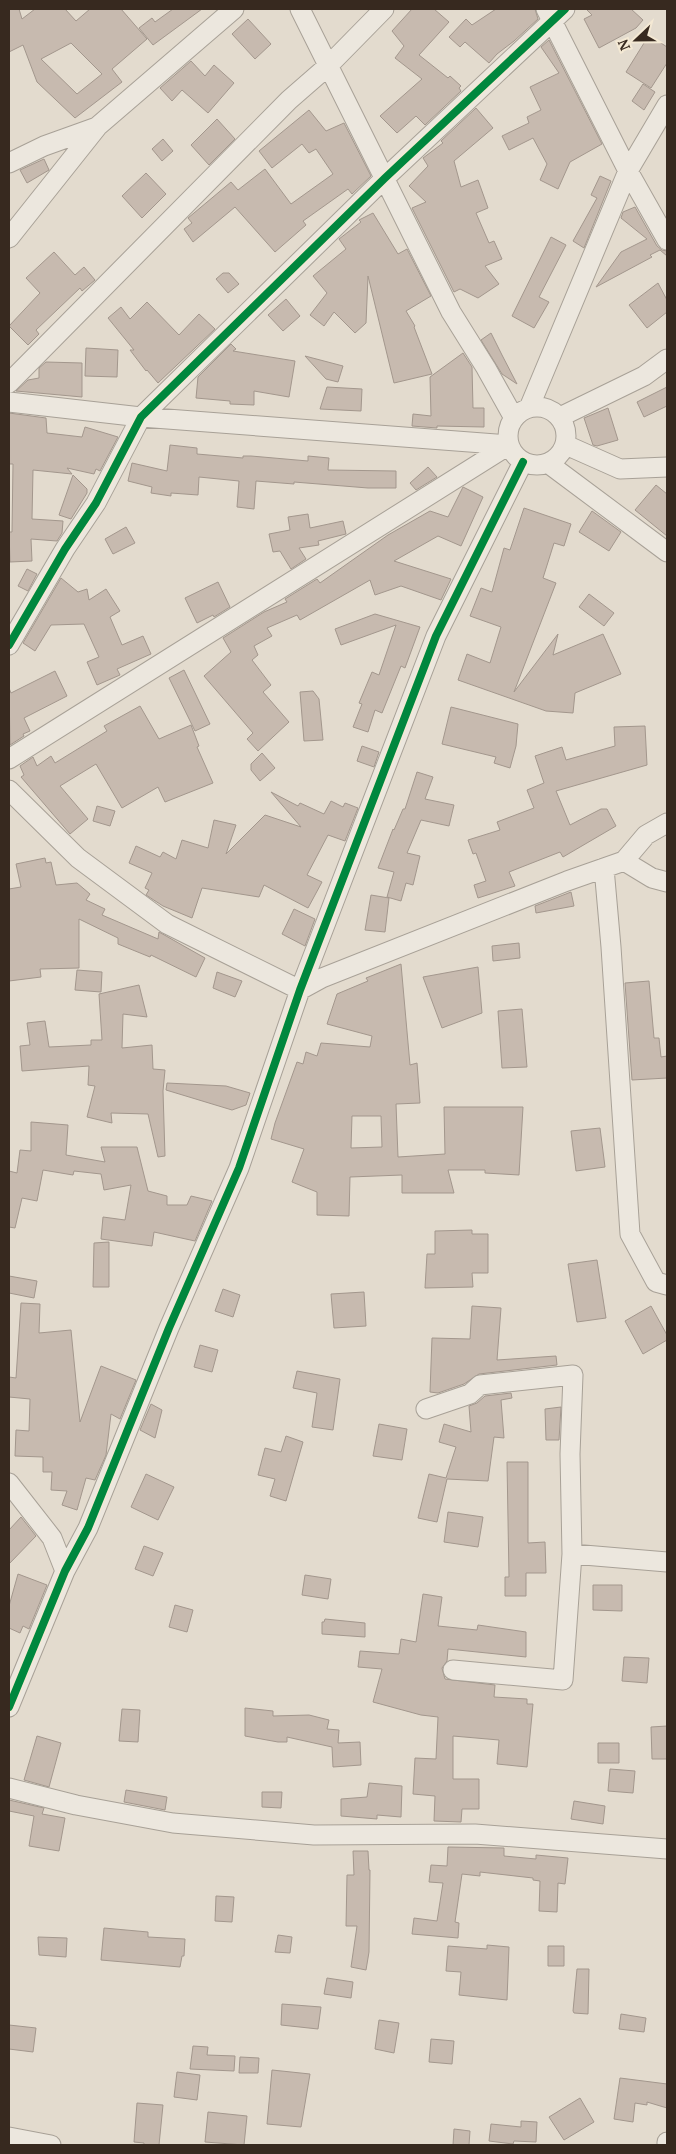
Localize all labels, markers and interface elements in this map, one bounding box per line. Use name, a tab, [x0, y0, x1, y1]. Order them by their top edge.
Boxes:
north arrow	[611, 15, 661, 65]
text: N	[613, 36, 634, 54]

